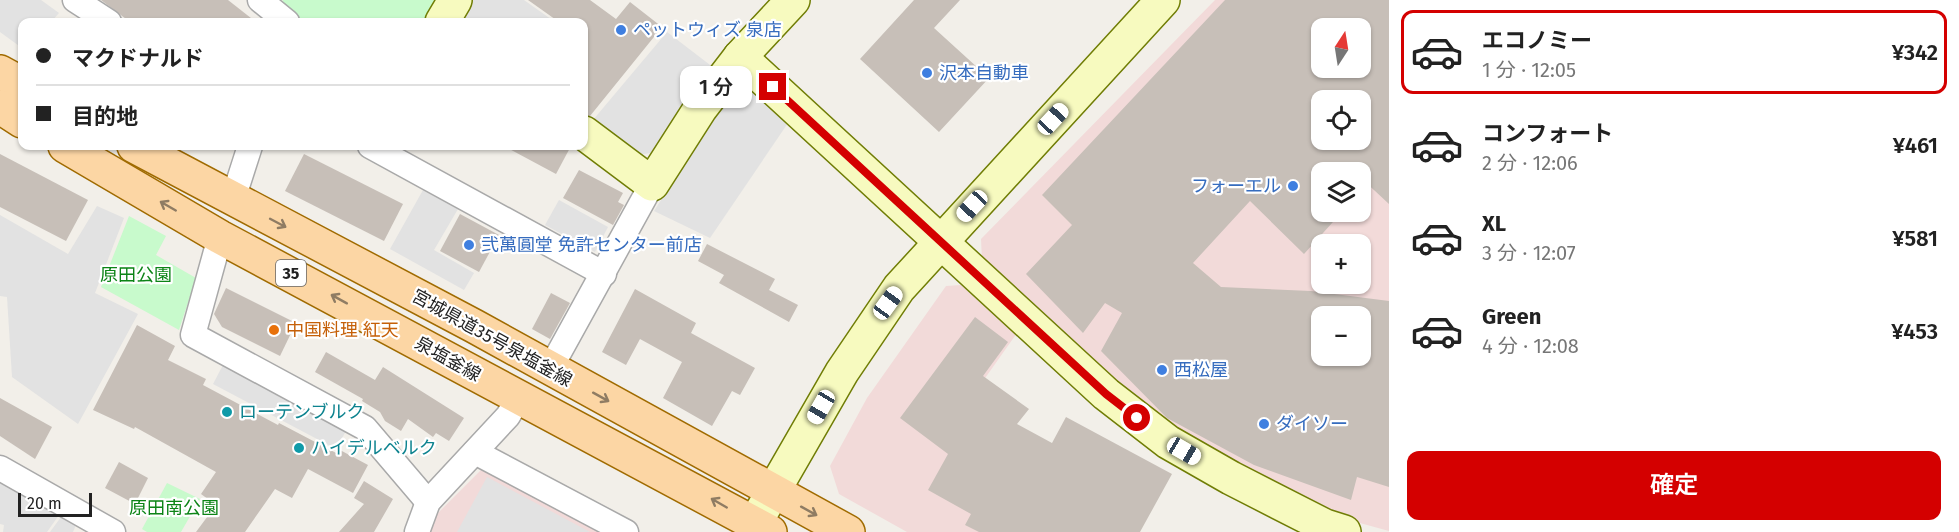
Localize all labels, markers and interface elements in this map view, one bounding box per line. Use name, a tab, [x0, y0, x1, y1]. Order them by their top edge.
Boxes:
north arrow	[1311, 18, 1371, 78]
map controls	[1311, 18, 1371, 366]
place label: ペットウィズ 泉店	[633, 19, 782, 41]
marker: ペットウィズ 泉店	[614, 23, 628, 37]
icon: car	[1410, 25, 1464, 79]
text: エコノミー	[1482, 27, 1592, 54]
text: ¥342	[1892, 39, 1938, 66]
text: マクドナルド	[72, 45, 204, 72]
text: 1 分 · 12:05	[1482, 58, 1576, 82]
place label: 沢本自動車	[939, 62, 1029, 84]
callout: 1 分	[680, 66, 752, 108]
marker: 沢本自動車	[920, 66, 934, 80]
route end	[759, 73, 786, 100]
text: 1 分	[699, 75, 733, 99]
button: locate	[1311, 90, 1371, 150]
car	[1034, 100, 1072, 138]
text: 目的地	[72, 103, 138, 130]
icon: car	[1410, 118, 1464, 172]
text: コンフォート	[1482, 120, 1613, 147]
text: ¥461	[1893, 132, 1938, 159]
text: 2 分 · 12:06	[1482, 151, 1578, 175]
button: layers	[1311, 162, 1371, 222]
place label: フォーエル	[1191, 175, 1281, 197]
marker: フォーエル	[1286, 179, 1300, 193]
car	[953, 187, 991, 225]
one-way arrow	[160, 200, 177, 212]
text: XL	[1482, 210, 1506, 237]
icon: car	[1410, 211, 1464, 265]
one-way arrow	[269, 218, 287, 229]
text: ¥581	[1892, 225, 1938, 252]
place label: 弐萬圓堂 免許センター前店	[481, 234, 702, 256]
button: +	[1311, 234, 1371, 294]
marker: 弐萬圓堂 免許センター前店	[462, 238, 476, 252]
text: 3 分 · 12:07	[1482, 241, 1576, 265]
road number: 35	[276, 260, 306, 286]
park label: 原田公園	[100, 264, 172, 286]
car	[870, 283, 906, 323]
street label: 宮城県道35号泉塩釜線	[408, 285, 576, 391]
one-way arrow	[331, 293, 348, 305]
text: Green	[1482, 303, 1541, 330]
icon: car	[1410, 304, 1464, 358]
button: −	[1311, 306, 1371, 366]
text: ¥453	[1891, 318, 1938, 345]
place label: 中国料理 紅天	[286, 319, 399, 341]
marker: 中国料理 紅天	[267, 323, 281, 337]
street label: 泉塩釜線	[411, 332, 485, 386]
text: 4 分 · 12:08	[1482, 334, 1579, 358]
place label: 西松屋	[1174, 359, 1228, 381]
marker: 西松屋	[1155, 363, 1169, 377]
car	[804, 387, 838, 427]
one-way arrow	[592, 391, 609, 403]
place label: ローテンブルク	[239, 401, 364, 423]
route start	[1123, 404, 1150, 431]
marker: ローテンブルク	[220, 405, 234, 419]
place label: ダイソー	[1276, 413, 1348, 435]
marker: ダイソー	[1257, 417, 1271, 431]
car	[1164, 434, 1204, 468]
place label: ハイデルベルク	[311, 437, 437, 459]
marker: ハイデルベルク	[292, 441, 306, 455]
button: 確定	[1407, 451, 1941, 520]
scale bar	[18, 490, 92, 518]
text: 20 m	[27, 494, 62, 513]
park label: 原田南公園	[129, 497, 219, 519]
one-way arrow	[711, 497, 728, 509]
one-way arrow	[800, 505, 817, 517]

